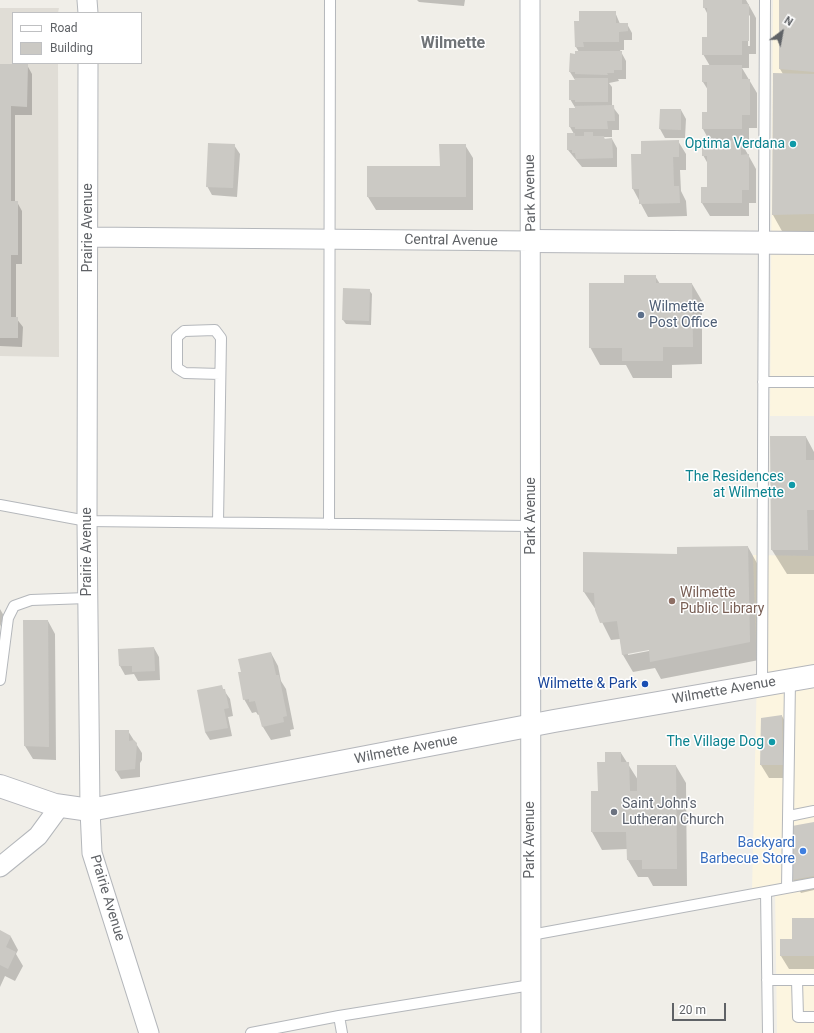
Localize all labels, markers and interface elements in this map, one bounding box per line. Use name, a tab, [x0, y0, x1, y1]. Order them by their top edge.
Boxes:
legend	[12, 12, 142, 64]
north arrow	[762, 12, 802, 52]
text: N	[782, 14, 795, 29]
text: Road	[50, 21, 78, 35]
district label: Wilmette	[421, 34, 485, 54]
text: Building	[50, 41, 93, 55]
place label: Optima Verdana	[685, 136, 785, 152]
marker: Optima Verdana	[788, 139, 798, 149]
street label: Park Avenue	[522, 154, 540, 232]
street label: Prairie Avenue	[80, 183, 96, 273]
street label: Central Avenue	[404, 232, 498, 250]
place label: Wilmette Post Office	[649, 299, 717, 332]
marker: Wilmette Post Office	[636, 310, 646, 320]
place label: The Residences at Wilmette	[685, 469, 784, 502]
street label: Park Avenue	[523, 477, 539, 555]
marker: The Residences at Wilmette	[787, 480, 797, 490]
street label: Prairie Avenue	[79, 507, 95, 597]
place label: Wilmette Public Library	[680, 585, 764, 618]
marker: Wilmette Public Library	[667, 596, 677, 606]
street label: Wilmette Avenue	[671, 674, 777, 708]
place label: Wilmette & Park	[538, 676, 637, 692]
marker: Wilmette & Park	[640, 679, 650, 689]
street label: Wilmette Avenue	[353, 732, 459, 768]
place label: The Village Dog	[667, 734, 764, 750]
marker: The Village Dog	[767, 737, 777, 747]
place label: Saint John's Lutheran Church	[622, 796, 724, 828]
street label: Park Avenue	[522, 801, 538, 879]
marker: Saint John's Lutheran Church	[609, 807, 619, 817]
place label: Backyard Barbecue Store	[700, 835, 795, 868]
marker: Backyard Barbecue Store	[798, 846, 808, 856]
street label: Prairie Avenue	[86, 853, 128, 943]
scale bar	[674, 995, 728, 1021]
text: 20 m	[679, 1003, 706, 1017]

